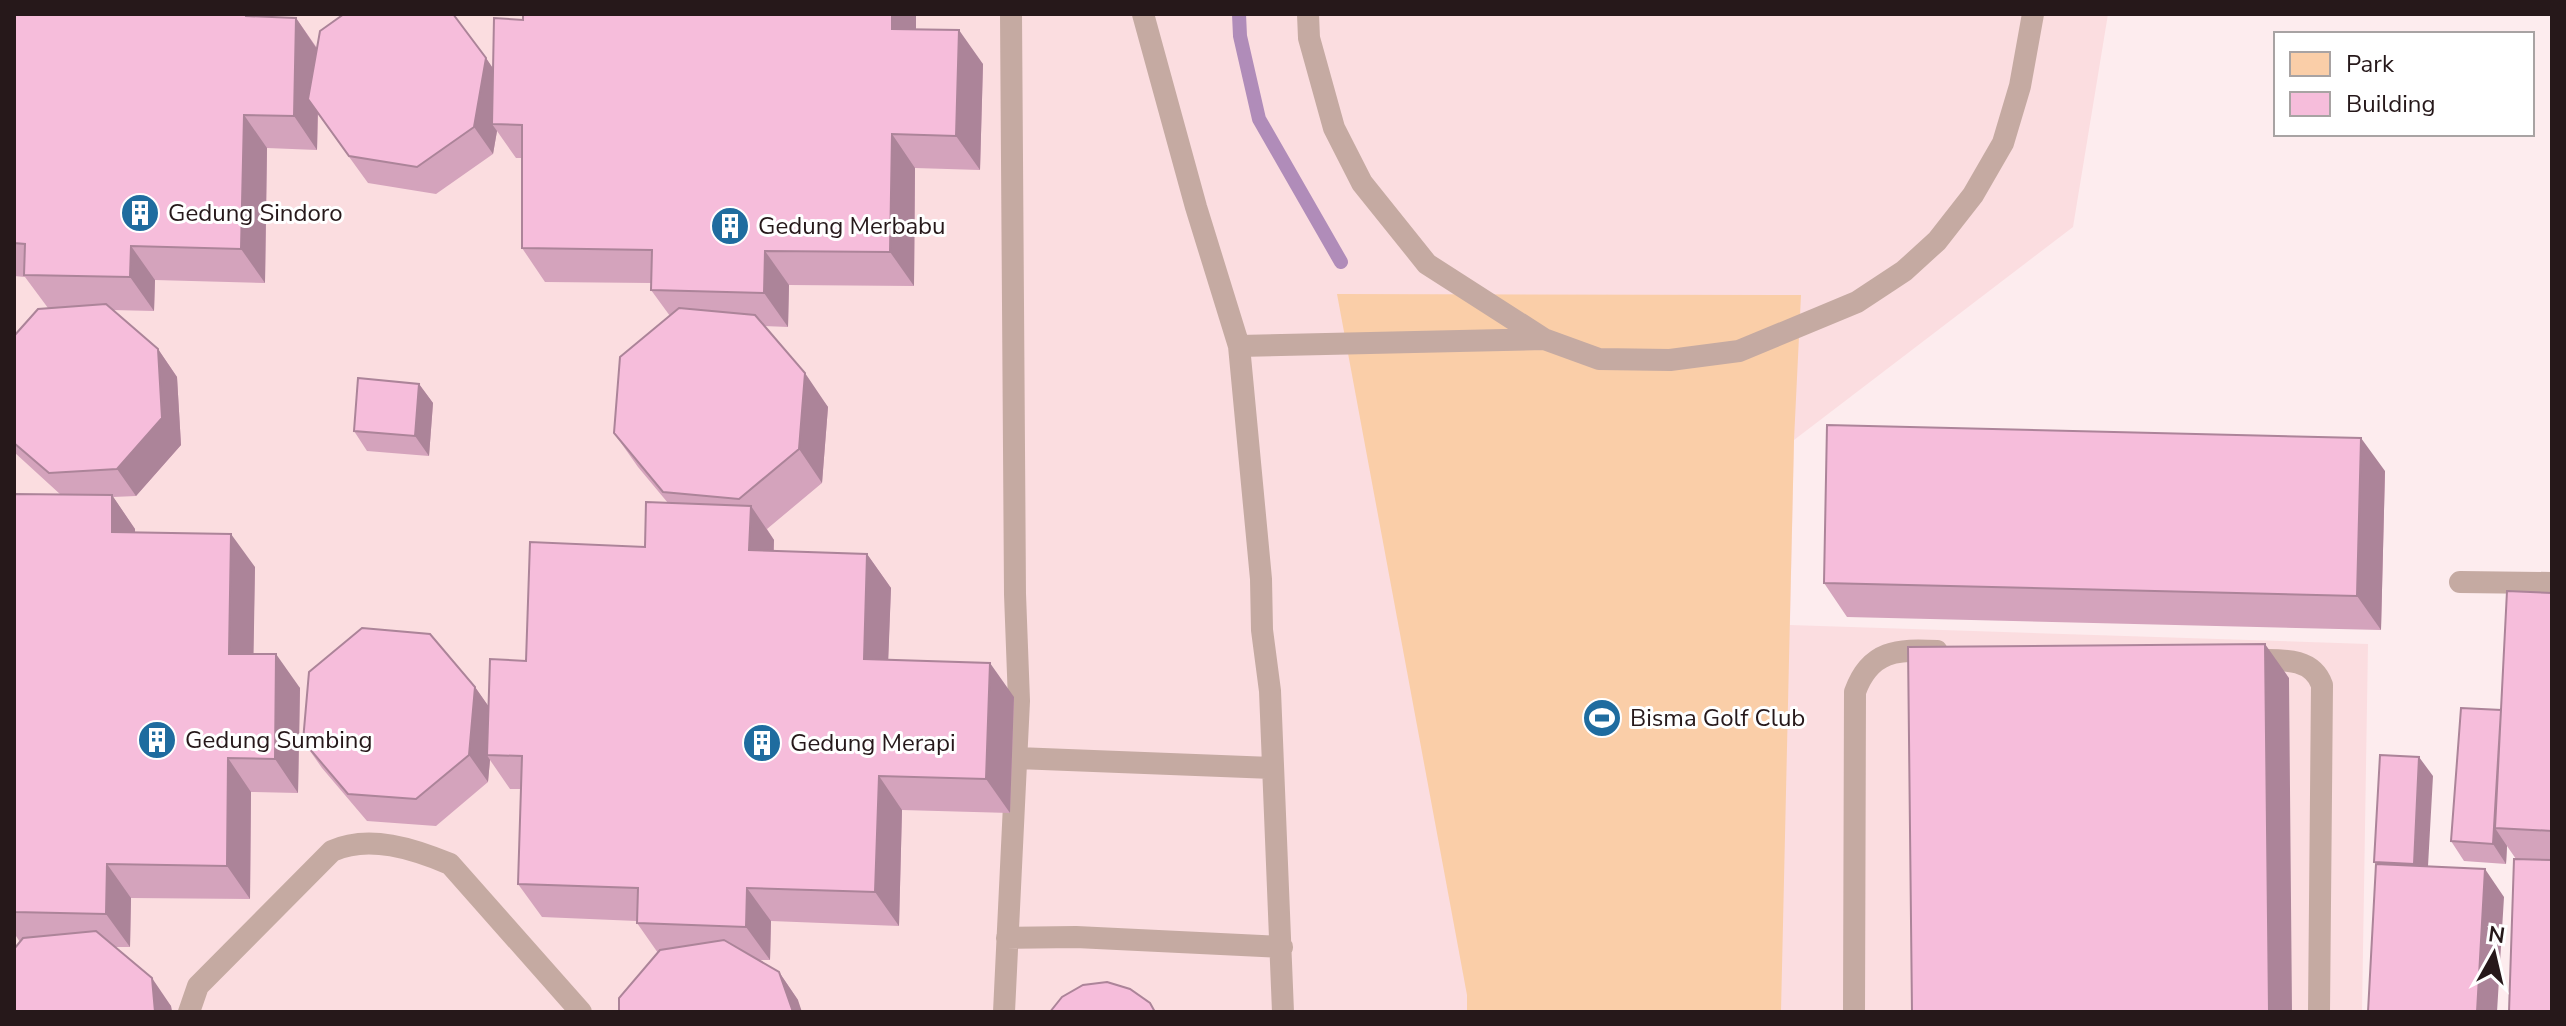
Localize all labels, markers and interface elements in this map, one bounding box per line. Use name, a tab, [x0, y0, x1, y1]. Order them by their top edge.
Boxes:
legend	[2274, 32, 2534, 136]
text: Park	[2346, 48, 2395, 80]
text: Building	[2346, 88, 2436, 120]
building icon: Gedung Sindoro	[119, 192, 161, 234]
place label: Gedung Sindoro	[168, 197, 343, 229]
building icon: Gedung Merbabu	[709, 205, 751, 247]
place label: Gedung Merbabu	[758, 210, 946, 242]
sports icon: Bisma Golf Club	[1581, 697, 1623, 739]
place label: Bisma Golf Club	[1630, 702, 1805, 734]
building icon: Gedung Sumbing	[136, 719, 178, 761]
building icon: Gedung Merapi	[741, 722, 783, 764]
place label: Gedung Sumbing	[185, 724, 373, 756]
place label: Gedung Merapi	[790, 727, 956, 759]
north arrow	[2454, 914, 2534, 994]
text: N	[2486, 919, 2507, 951]

